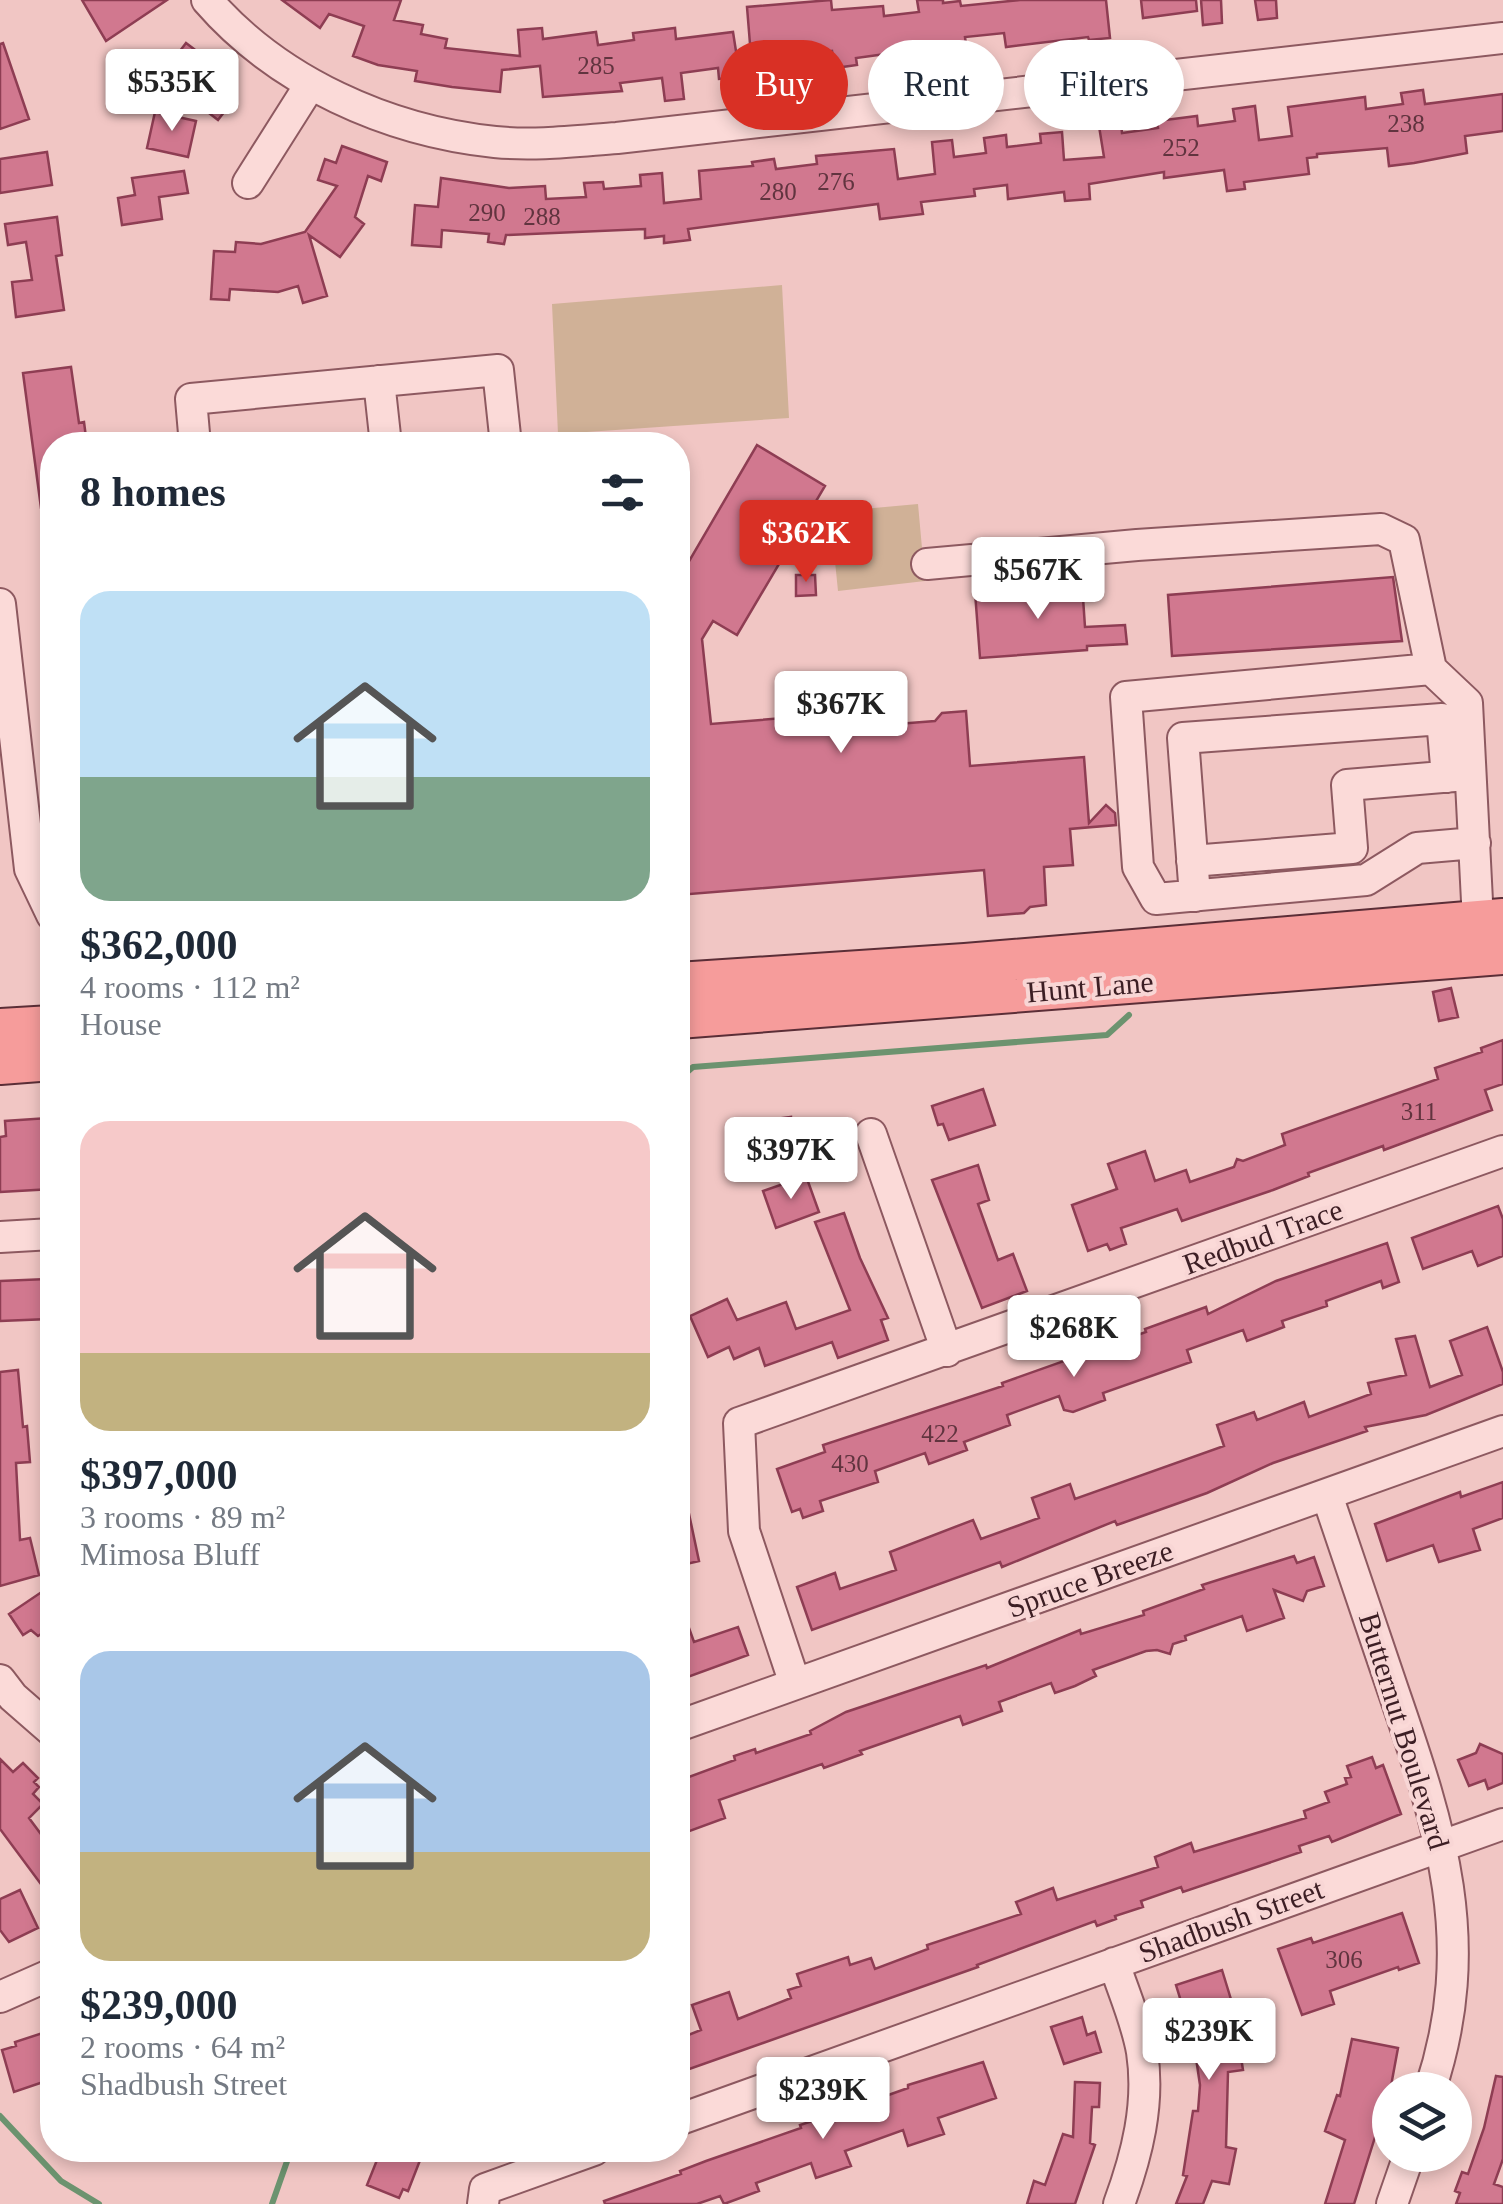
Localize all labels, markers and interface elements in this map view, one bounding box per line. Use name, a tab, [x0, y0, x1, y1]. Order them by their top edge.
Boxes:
chip: Buy	[720, 40, 848, 130]
chip: Rent	[868, 40, 1004, 130]
chip: Filters	[1024, 40, 1184, 130]
pin: $535K	[102, 49, 242, 134]
house number: 285	[577, 52, 615, 79]
text: $535K	[128, 63, 216, 99]
house number: 238	[1387, 110, 1425, 137]
house number: 252	[1162, 134, 1200, 161]
house number: 276	[817, 168, 855, 195]
house number: 280	[759, 178, 797, 205]
house number: 290	[468, 199, 506, 226]
house number: 288	[523, 203, 561, 230]
icon: filters	[595, 465, 650, 520]
text: 8 homes	[80, 469, 226, 515]
pin: $362K	[736, 500, 876, 585]
text: $362K	[762, 514, 850, 550]
pin: $567K	[968, 537, 1108, 622]
text: $567K	[994, 551, 1082, 587]
icon: home	[275, 656, 455, 836]
pin: $367K	[771, 671, 911, 756]
text: $367K	[797, 685, 885, 721]
text: $362,000	[80, 922, 238, 968]
street label: Hunt Lane	[1025, 965, 1155, 1008]
text: 4 rooms · 112 m²	[80, 969, 300, 1005]
text: House	[80, 1006, 162, 1042]
house number: 311	[1401, 1098, 1437, 1125]
pin: $397K	[721, 1117, 861, 1202]
text: $397K	[747, 1131, 835, 1167]
icon: home	[275, 1186, 455, 1366]
street label: Redbud Trace	[1178, 1192, 1347, 1281]
pin: $268K	[1004, 1295, 1144, 1380]
text: $268K	[1030, 1309, 1118, 1345]
house number: 422	[921, 1420, 959, 1447]
house number: 430	[831, 1450, 869, 1477]
text: $397,000	[80, 1452, 238, 1498]
text: 3 rooms · 89 m²	[80, 1499, 285, 1535]
street label: Spruce Breeze	[1002, 1533, 1177, 1624]
text: Mimosa Bluff	[80, 1536, 260, 1572]
street label: Butternut Boulevard	[1353, 1609, 1456, 1853]
icon: home	[275, 1716, 455, 1896]
street label: Shadbush Street	[1134, 1872, 1328, 1969]
house number: 306	[1325, 1946, 1363, 1973]
text: $239,000	[80, 1982, 238, 2028]
pin: $239K	[1139, 1998, 1279, 2083]
text: $239K	[1165, 2012, 1253, 2048]
text: 2 rooms · 64 m²	[80, 2029, 285, 2065]
pin: $239K	[753, 2057, 893, 2142]
text: Shadbush Street	[80, 2066, 287, 2102]
text: $239K	[779, 2071, 867, 2107]
map controls	[1372, 2072, 1472, 2172]
button: layers	[1372, 2072, 1472, 2172]

